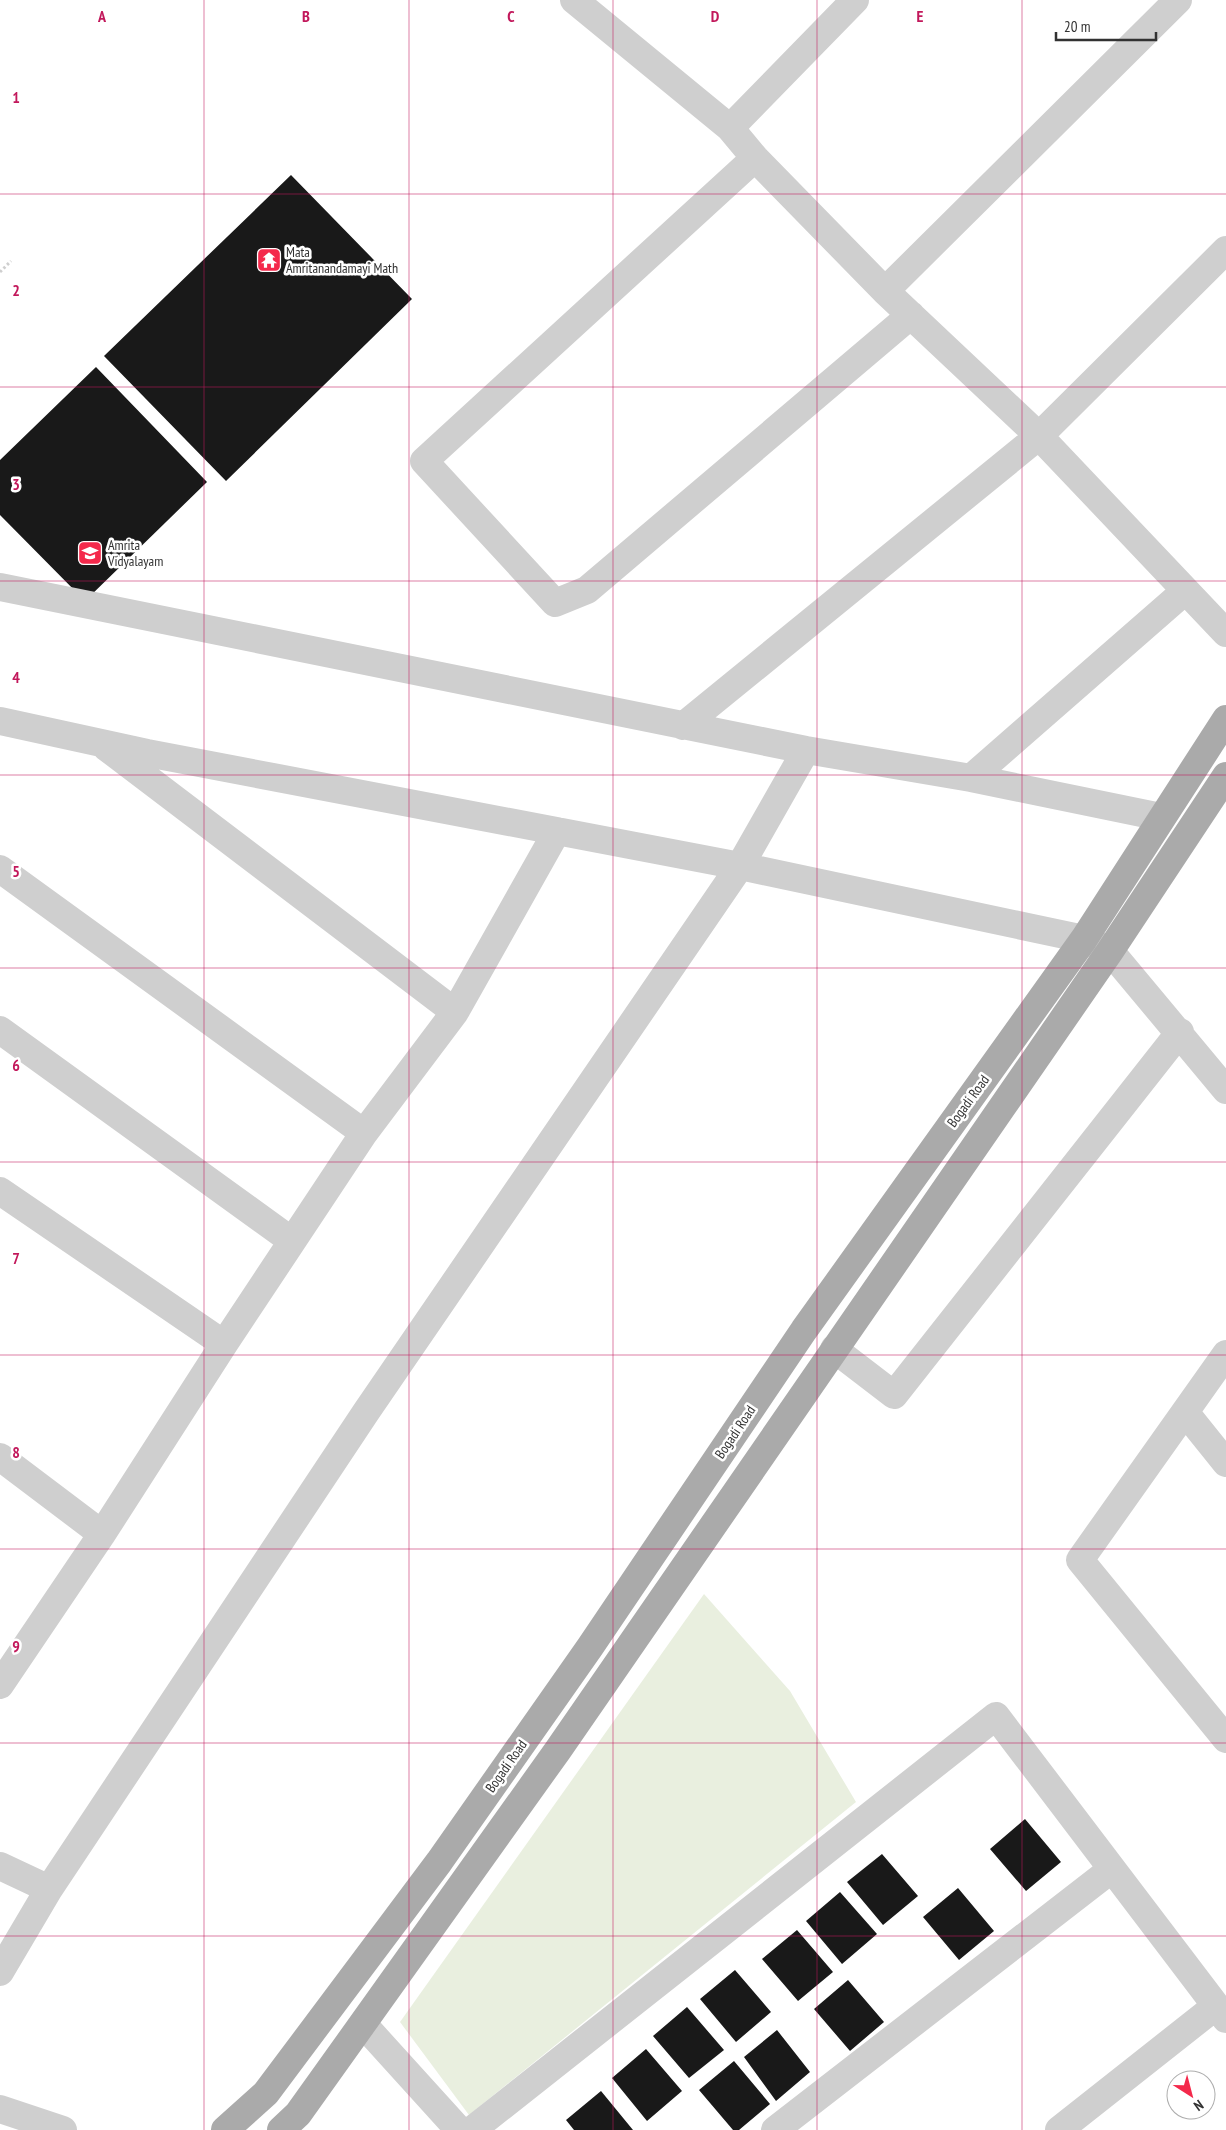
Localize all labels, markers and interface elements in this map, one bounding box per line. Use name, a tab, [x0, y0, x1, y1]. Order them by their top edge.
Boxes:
text: A	[97, 6, 107, 26]
text: B	[302, 6, 310, 26]
text: C	[507, 6, 515, 26]
text: D	[711, 6, 720, 26]
text: E	[917, 6, 924, 26]
scale bar	[1056, 10, 1156, 42]
text: 20 m	[1064, 17, 1090, 36]
text: 1	[12, 87, 20, 107]
place label: Mata Amritanandamayi Math	[286, 243, 398, 277]
temple icon: Mata Amritanandamayi Math	[256, 247, 282, 273]
text: 2	[12, 280, 20, 300]
text: 3	[12, 474, 20, 494]
place label: Amrita Vidyalayam	[107, 536, 163, 570]
school or university icon: Amrita Vidyalayam	[77, 540, 103, 566]
text: 4	[12, 667, 20, 687]
text: 5	[12, 861, 20, 881]
text: 6	[12, 1055, 20, 1075]
street label: Bogadi Road	[943, 1071, 993, 1131]
text: 7	[12, 1248, 20, 1268]
street label: Bogadi Road	[711, 1402, 759, 1462]
text: 8	[12, 1442, 20, 1462]
text: 9	[12, 1636, 20, 1656]
street label: Bogadi Road	[481, 1736, 531, 1796]
north arrow	[1166, 2070, 1216, 2120]
text: N	[1190, 2096, 1207, 2115]

